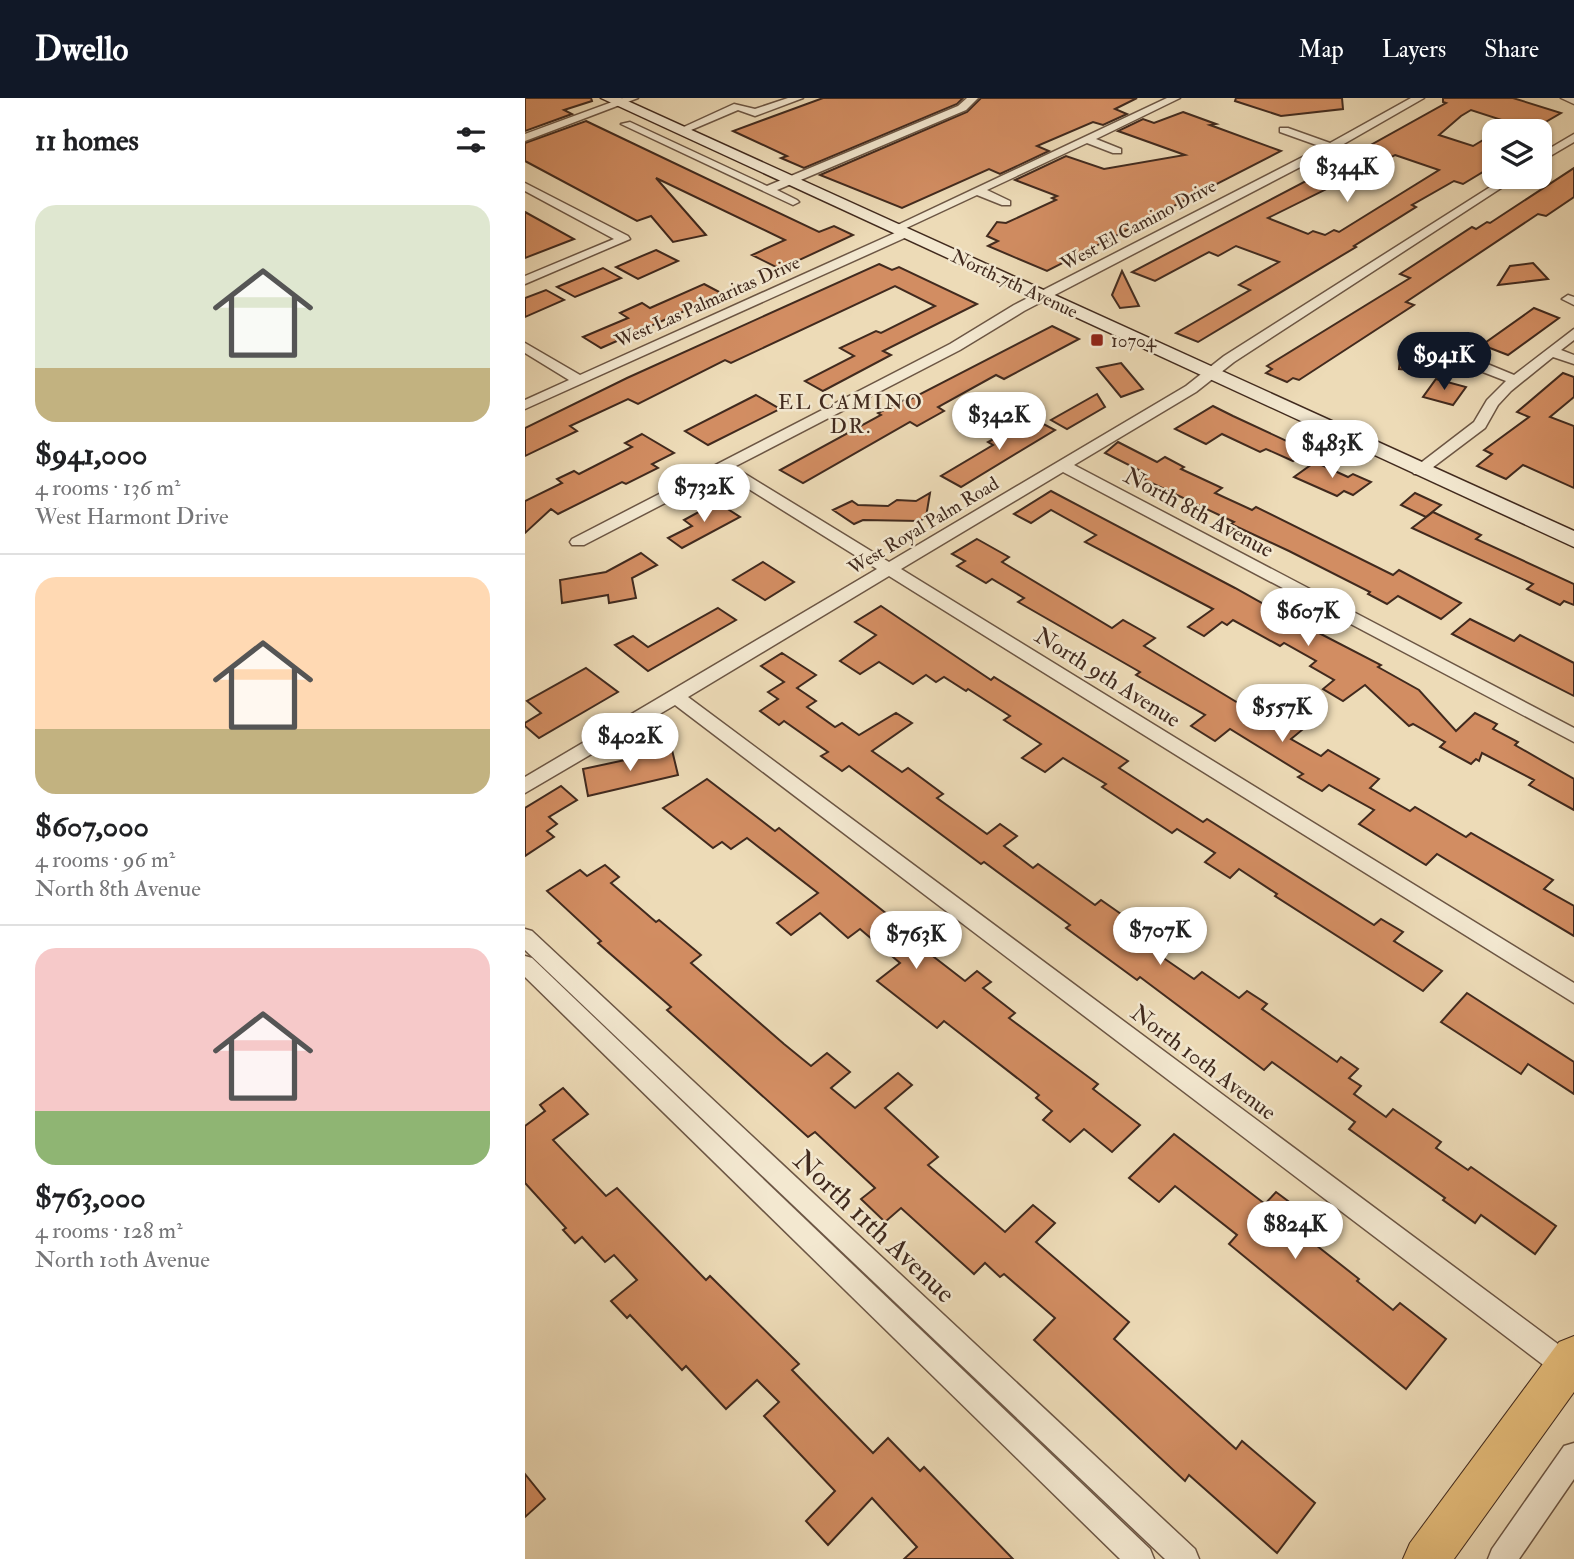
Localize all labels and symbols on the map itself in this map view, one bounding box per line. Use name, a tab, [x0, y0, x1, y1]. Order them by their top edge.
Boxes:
pin: $344K	[1298, 144, 1396, 204]
street label: West El Camino Drive	[1056, 174, 1220, 276]
street label: North 7th Avenue	[948, 244, 1082, 324]
street label: West Las Palmaritas Drive	[610, 250, 804, 354]
place label: 10704	[1111, 329, 1157, 353]
marker: 10704	[1089, 332, 1105, 348]
pin: $941K	[1395, 332, 1493, 392]
district label: EL CAMINO DR.	[778, 389, 924, 440]
pin: $342K	[950, 392, 1048, 452]
pin: $483K	[1283, 420, 1381, 480]
street label: North 8th Avenue	[1119, 461, 1279, 564]
pin: $732K	[655, 464, 753, 524]
street label: West Royal Palm Road	[843, 471, 1004, 581]
pin: $607K	[1259, 588, 1357, 648]
street label: North 9th Avenue	[1029, 621, 1186, 734]
pin: $557K	[1233, 684, 1331, 744]
pin: $402K	[581, 714, 679, 773]
pin: $707K	[1111, 908, 1209, 967]
pin: $763K	[867, 912, 965, 971]
street label: North 10th Avenue	[1125, 998, 1283, 1127]
street label: North 11th Avenue	[786, 1143, 962, 1311]
pin: $824K	[1246, 1202, 1344, 1261]

